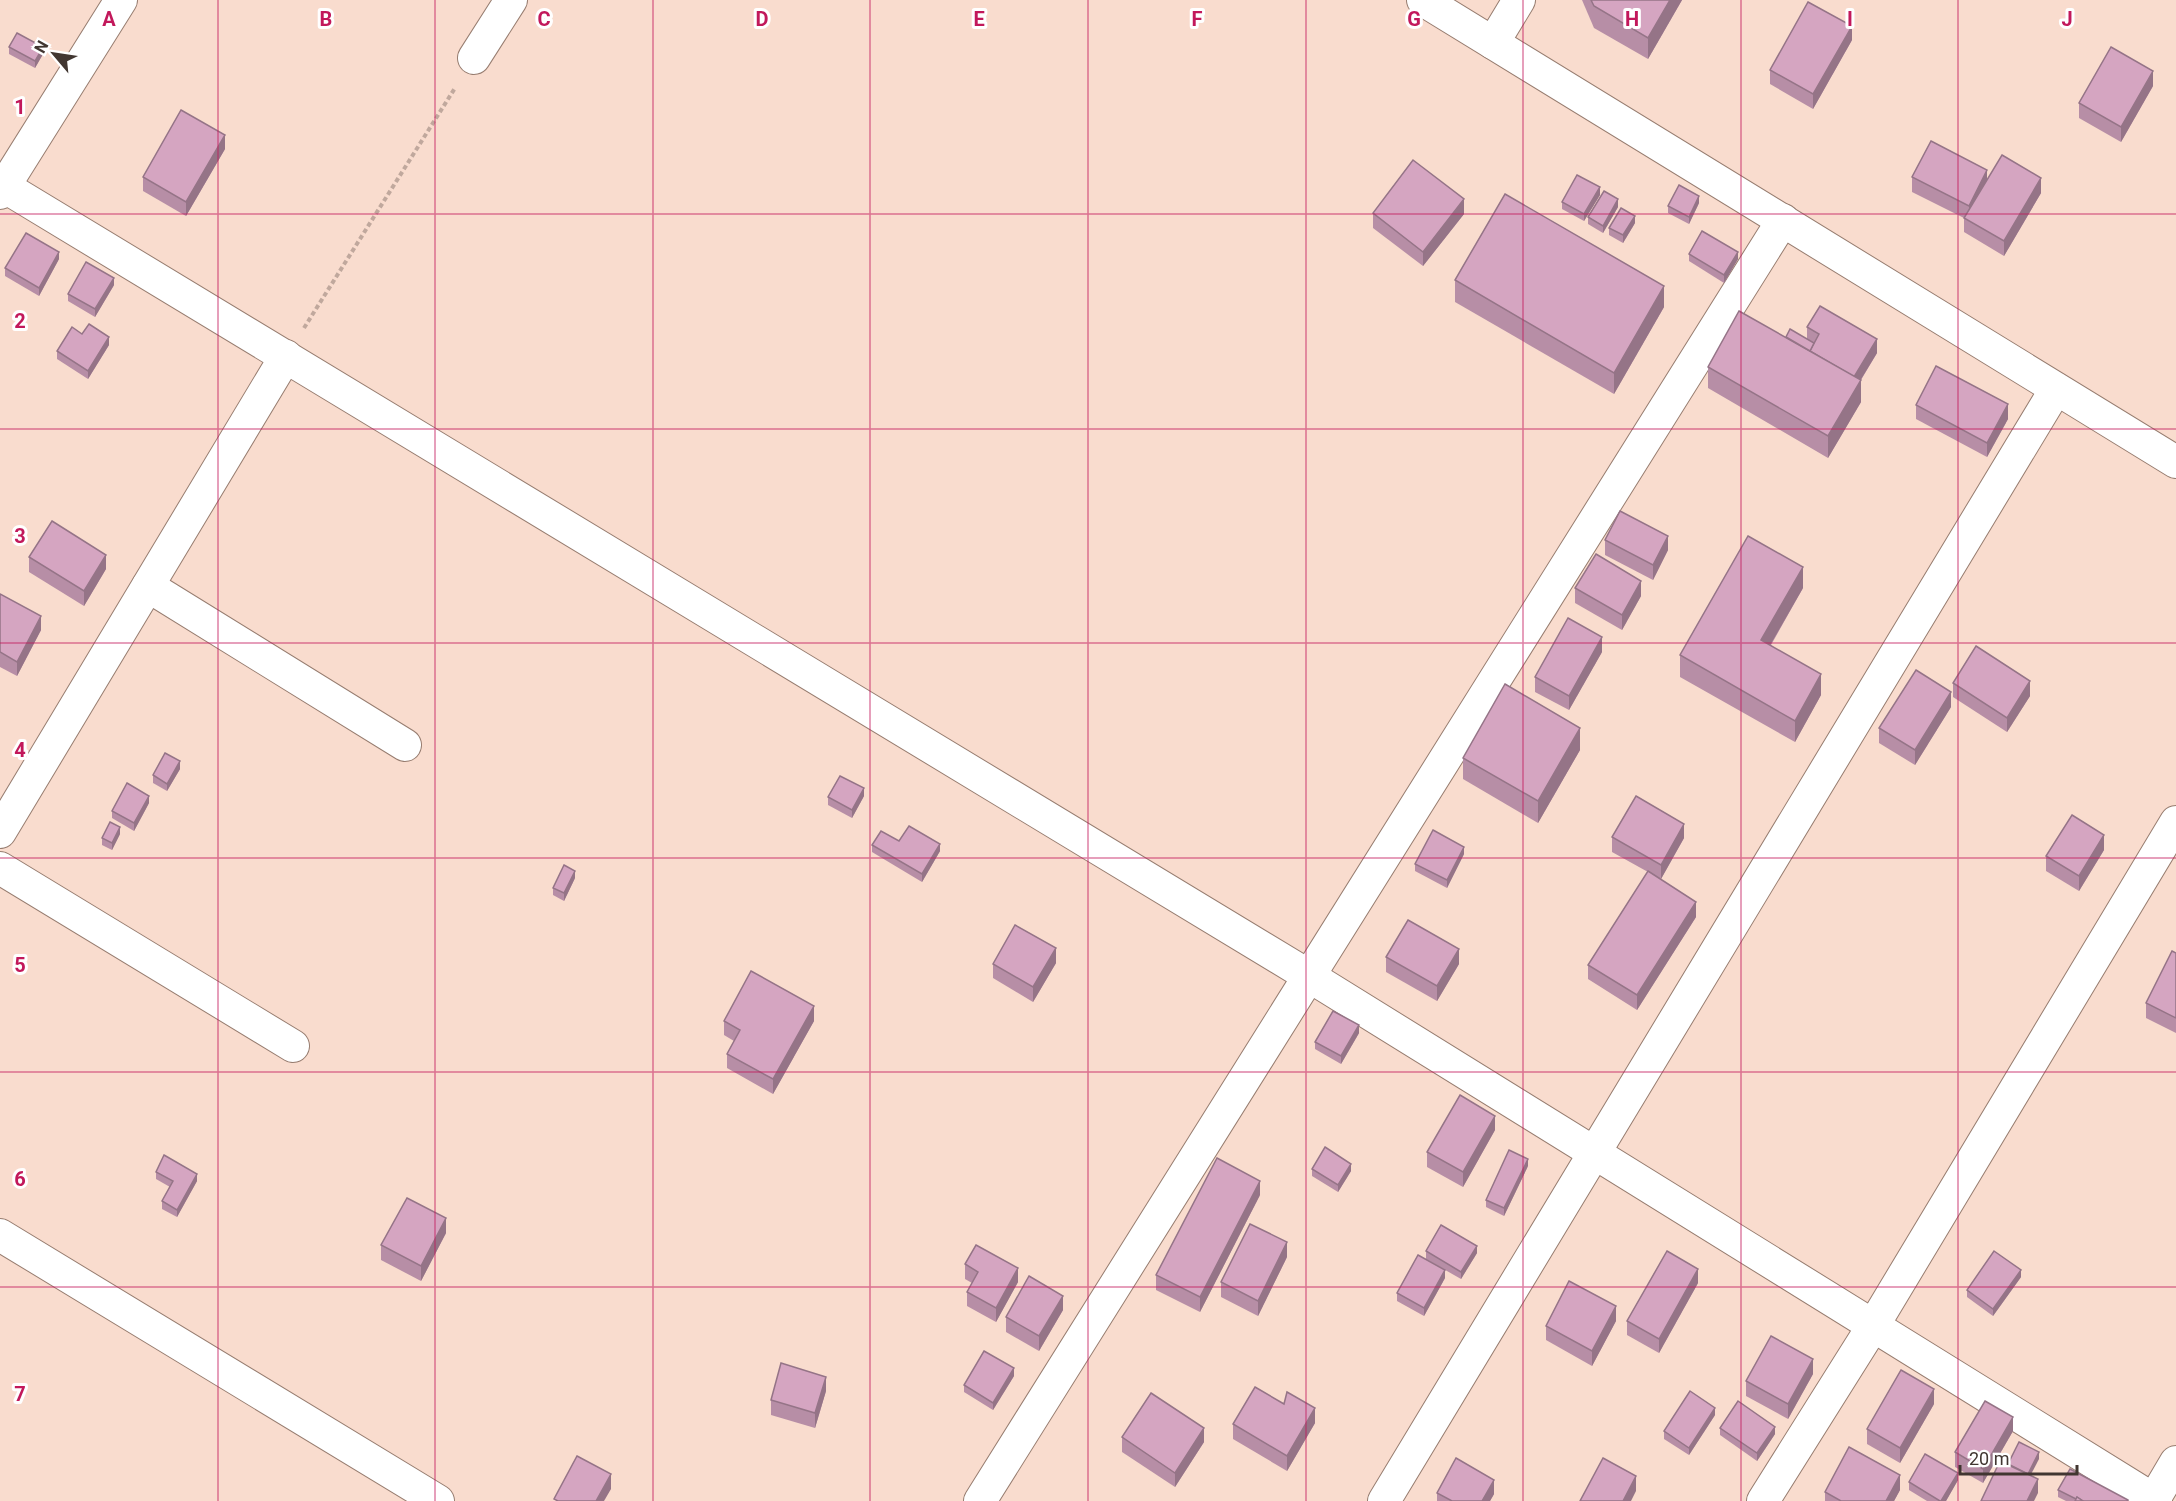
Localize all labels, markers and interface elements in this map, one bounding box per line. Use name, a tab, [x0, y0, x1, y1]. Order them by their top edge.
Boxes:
text: A	[102, 7, 116, 31]
text: B	[320, 7, 332, 31]
text: C	[537, 7, 551, 31]
text: D	[756, 7, 769, 31]
text: E	[973, 7, 985, 31]
text: F	[1192, 7, 1203, 31]
text: G	[1407, 7, 1421, 31]
text: H	[1625, 7, 1639, 31]
text: I	[1847, 7, 1853, 31]
text: J	[2061, 7, 2073, 31]
north arrow	[24, 24, 84, 84]
text: N	[30, 37, 52, 57]
text: 1	[14, 95, 26, 119]
text: 2	[14, 309, 26, 333]
text: 3	[14, 524, 26, 548]
text: 4	[14, 738, 26, 762]
text: 5	[14, 953, 26, 977]
text: 6	[14, 1167, 26, 1191]
text: 7	[14, 1382, 26, 1406]
scale bar	[1960, 1438, 2077, 1476]
text: 20 m	[1969, 1448, 2009, 1469]

